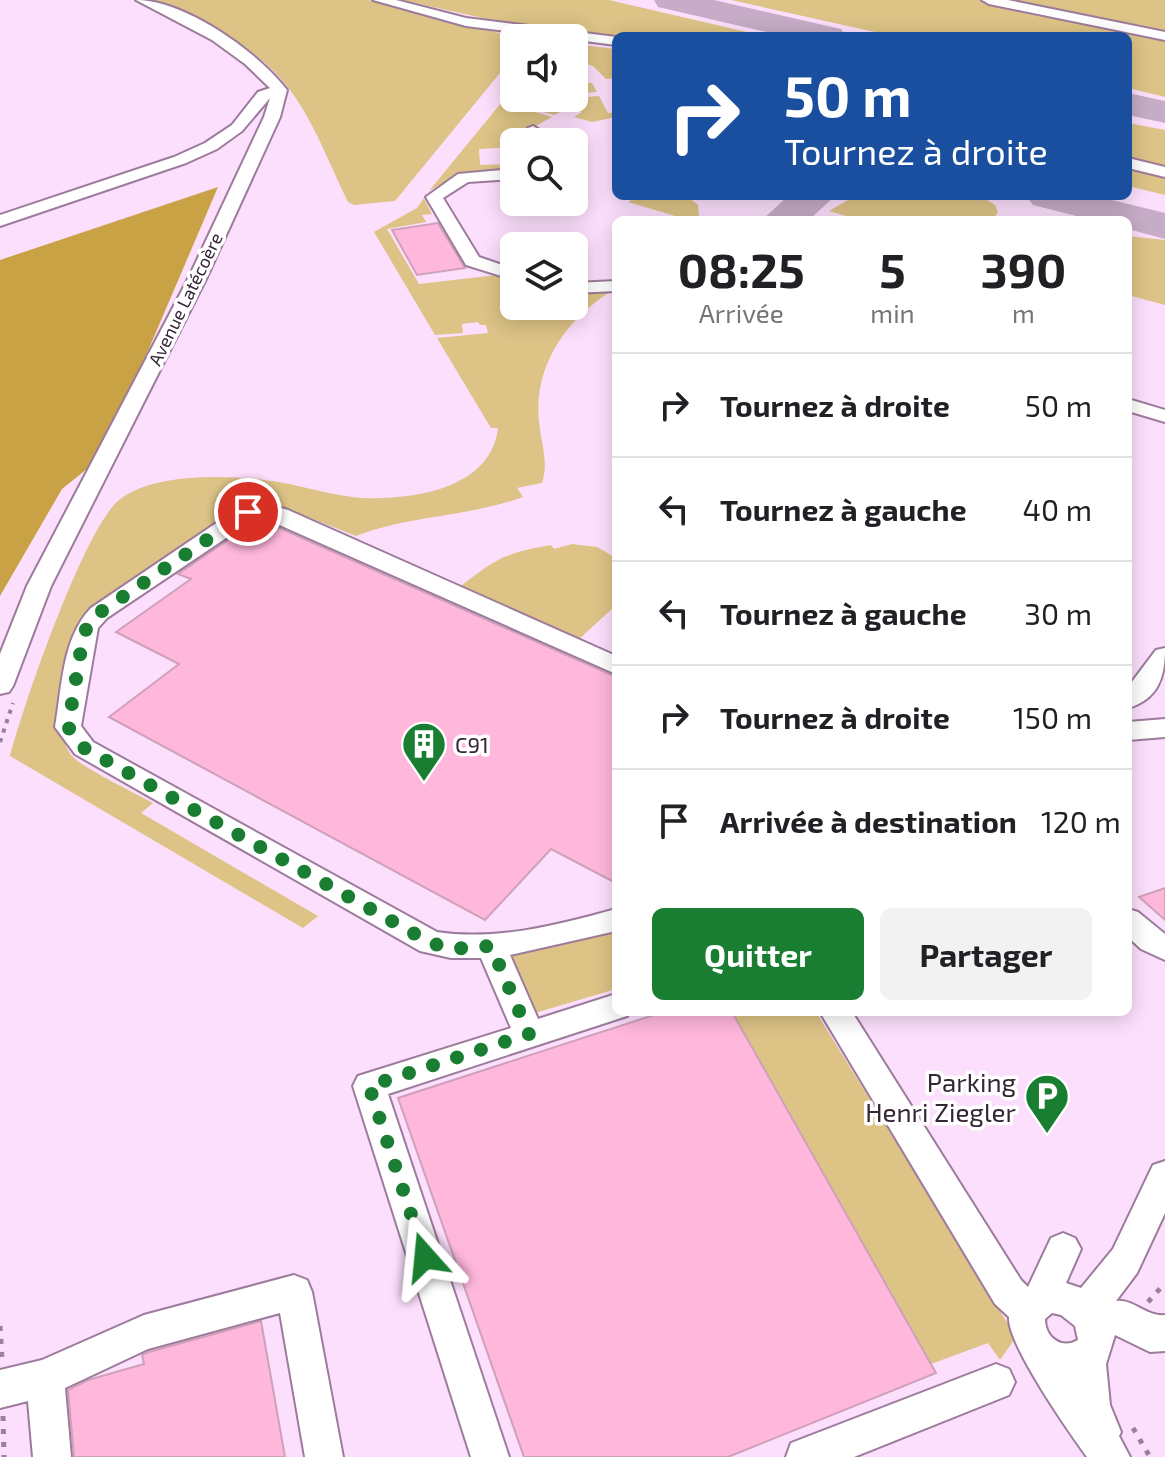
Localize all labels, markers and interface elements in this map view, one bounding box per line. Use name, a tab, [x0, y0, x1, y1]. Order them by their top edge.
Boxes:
map controls	[500, 24, 588, 320]
button: sound	[500, 24, 588, 112]
text: 50 m	[784, 61, 912, 128]
icon: right	[652, 64, 756, 168]
button: search	[500, 128, 588, 216]
text: Tournez à droite	[784, 129, 1048, 172]
street label: Avenue Latécoère	[143, 229, 227, 369]
button: layers	[500, 232, 588, 320]
text: 08:25	[678, 240, 805, 298]
text: 5	[879, 240, 906, 298]
text: 390	[980, 240, 1066, 298]
text: Arrivée	[699, 297, 784, 328]
text: min	[870, 297, 915, 328]
text: m	[1012, 297, 1035, 328]
icon: right	[652, 383, 696, 427]
text: Tournez à droite	[720, 387, 950, 423]
text: 50 m	[1025, 387, 1092, 423]
pin	[214, 478, 282, 546]
icon: left	[652, 487, 696, 531]
icon: arrive	[226, 490, 270, 534]
text: Tournez à gauche	[720, 491, 967, 527]
text: 40 m	[1022, 491, 1092, 527]
icon: left	[652, 591, 696, 635]
text: Tournez à gauche	[720, 595, 967, 631]
text: 30 m	[1024, 595, 1092, 631]
icon: right	[652, 695, 696, 739]
text: Tournez à droite	[720, 699, 950, 735]
text: 150 m	[1013, 699, 1092, 735]
building icon: C91	[400, 720, 448, 783]
place label: C91	[455, 731, 489, 757]
icon: arrive	[652, 799, 696, 843]
text: Arrivée à destination	[720, 803, 1017, 839]
text: 120 m	[1041, 803, 1121, 839]
button: Quitter	[652, 908, 864, 1000]
button: Partager	[880, 908, 1092, 1000]
place label: Parking Henri Ziegler	[865, 1066, 1016, 1127]
parking icon: Parking Henri Ziegler	[1023, 1072, 1071, 1135]
position arrow	[383, 1215, 467, 1299]

